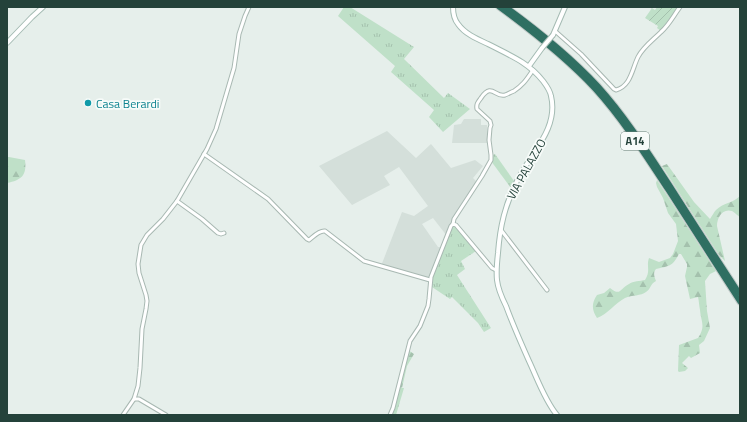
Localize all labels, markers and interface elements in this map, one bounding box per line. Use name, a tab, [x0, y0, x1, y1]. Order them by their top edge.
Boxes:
place label: Casa Berardi	[96, 94, 159, 113]
marker: Casa Berardi	[83, 98, 93, 108]
road number: A14	[621, 132, 649, 150]
street label: VIA PALAZZO	[501, 135, 551, 203]

